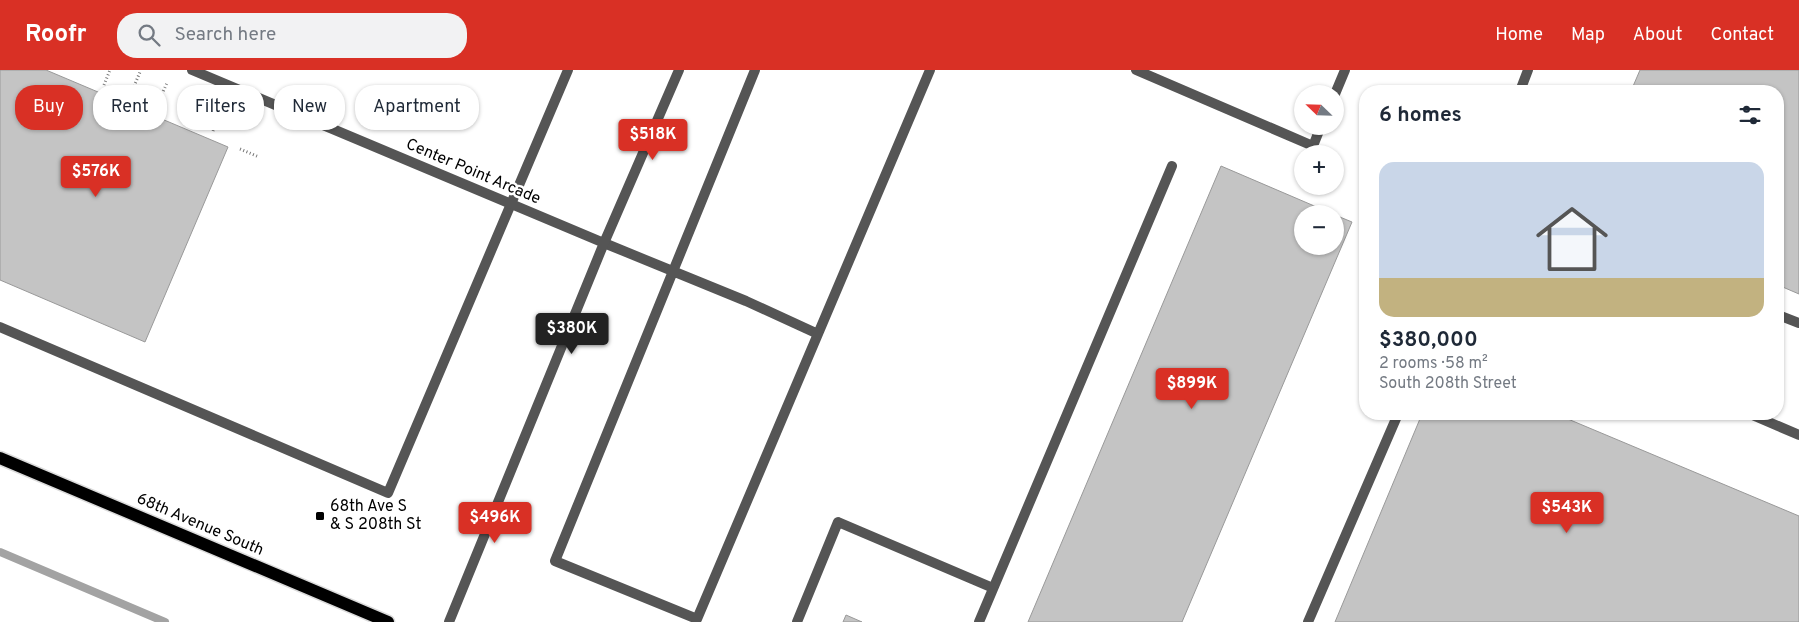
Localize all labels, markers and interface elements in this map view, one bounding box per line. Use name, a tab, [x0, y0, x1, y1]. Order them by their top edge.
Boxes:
search box	[117, 13, 467, 58]
text: Roofr	[25, 20, 87, 50]
icon: search	[135, 21, 163, 49]
text: Search here	[175, 23, 276, 47]
text: Home	[1495, 24, 1543, 47]
text: Map	[1571, 24, 1605, 47]
text: About	[1633, 24, 1682, 47]
text: Contact	[1710, 24, 1774, 47]
chip: Buy	[15, 85, 83, 130]
chip: Rent	[93, 85, 167, 130]
chip: Filters	[177, 85, 264, 130]
chip: New	[274, 85, 345, 130]
chip: Apartment	[355, 85, 479, 130]
north arrow	[1294, 85, 1344, 135]
map controls	[1294, 85, 1344, 255]
icon: filters	[1736, 101, 1764, 129]
text: 6 homes	[1379, 102, 1462, 129]
pin: $518K	[618, 118, 688, 161]
text: $518K	[629, 125, 677, 145]
street label: Center Point Arcade	[403, 135, 543, 209]
button: +	[1294, 145, 1344, 195]
pin: $576K	[61, 156, 131, 198]
text: $576K	[72, 162, 120, 182]
icon: home	[1527, 194, 1617, 284]
button: −	[1294, 205, 1344, 255]
pin: $380K	[537, 312, 607, 355]
text: $380K	[547, 319, 597, 339]
text: $380,000	[1379, 327, 1478, 354]
text: 2 rooms · 58 m²	[1379, 354, 1488, 374]
pin: $899K	[1157, 368, 1227, 410]
text: $899K	[1167, 374, 1217, 394]
text: South 208th Street	[1379, 374, 1517, 394]
street label: 68th Avenue South	[133, 489, 267, 561]
pin: $543K	[1532, 492, 1602, 534]
place label: 68th Ave S & S 208th St	[330, 497, 421, 535]
text: $543K	[1542, 498, 1592, 518]
pin: $496K	[460, 502, 530, 544]
text: $496K	[470, 508, 520, 528]
marker: 68th Ave S & S 208th St	[314, 510, 326, 522]

